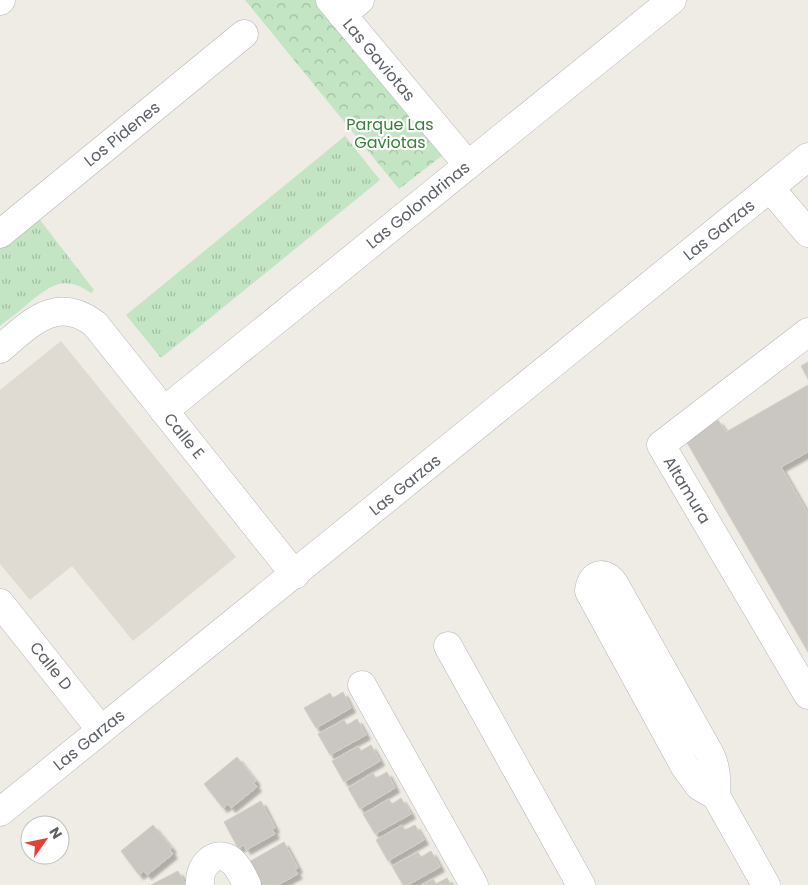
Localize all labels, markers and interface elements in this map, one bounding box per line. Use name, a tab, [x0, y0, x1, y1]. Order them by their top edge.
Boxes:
street label: Las Gaviotas	[337, 14, 421, 106]
street label: Los Pidenes	[79, 96, 165, 172]
park label: Parque Las Gaviotas	[346, 113, 434, 154]
street label: Las Golondrinas	[361, 156, 475, 254]
street label: Las Garzas	[678, 194, 760, 266]
street label: Calle E	[158, 408, 210, 464]
street label: Las Garzas	[364, 449, 446, 521]
street label: Altamura	[658, 452, 716, 528]
street label: Calle D	[24, 637, 78, 695]
street label: Las Garzas	[48, 704, 130, 776]
north arrow	[20, 815, 70, 865]
text: N	[45, 823, 67, 843]

